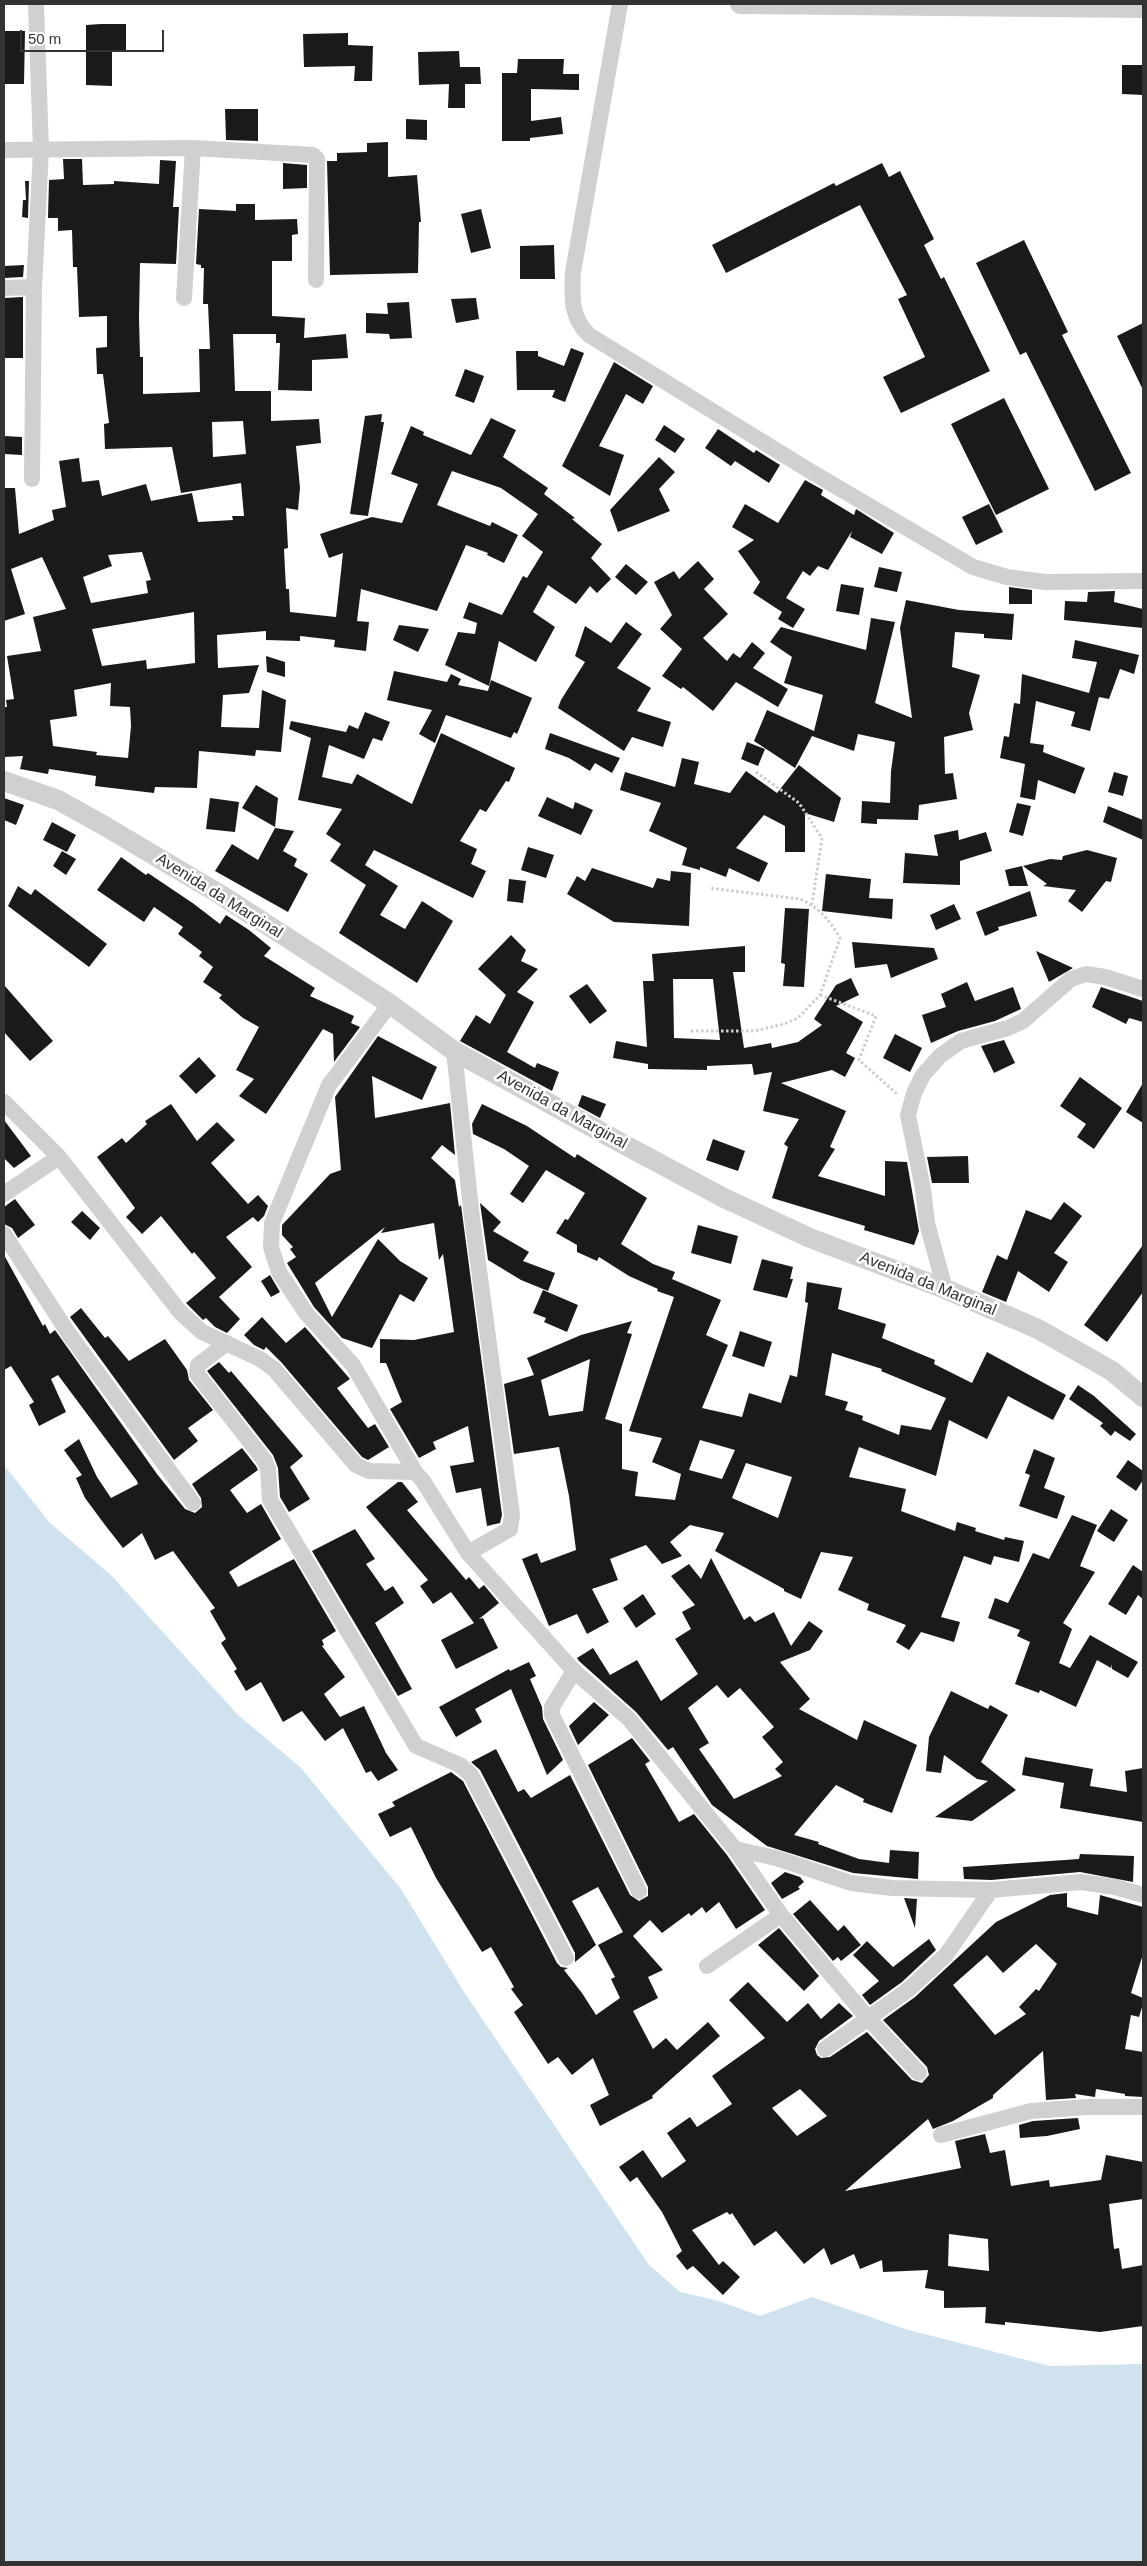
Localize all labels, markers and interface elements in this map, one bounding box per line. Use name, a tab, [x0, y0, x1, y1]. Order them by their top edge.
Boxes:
scale bar	[22, 20, 166, 52]
text: 50 m	[28, 30, 61, 47]
street label: Avenida da Marginal	[152, 849, 286, 943]
street label: Avenida da Marginal	[494, 1066, 630, 1154]
street label: Avenida da Marginal	[857, 1248, 999, 1320]

